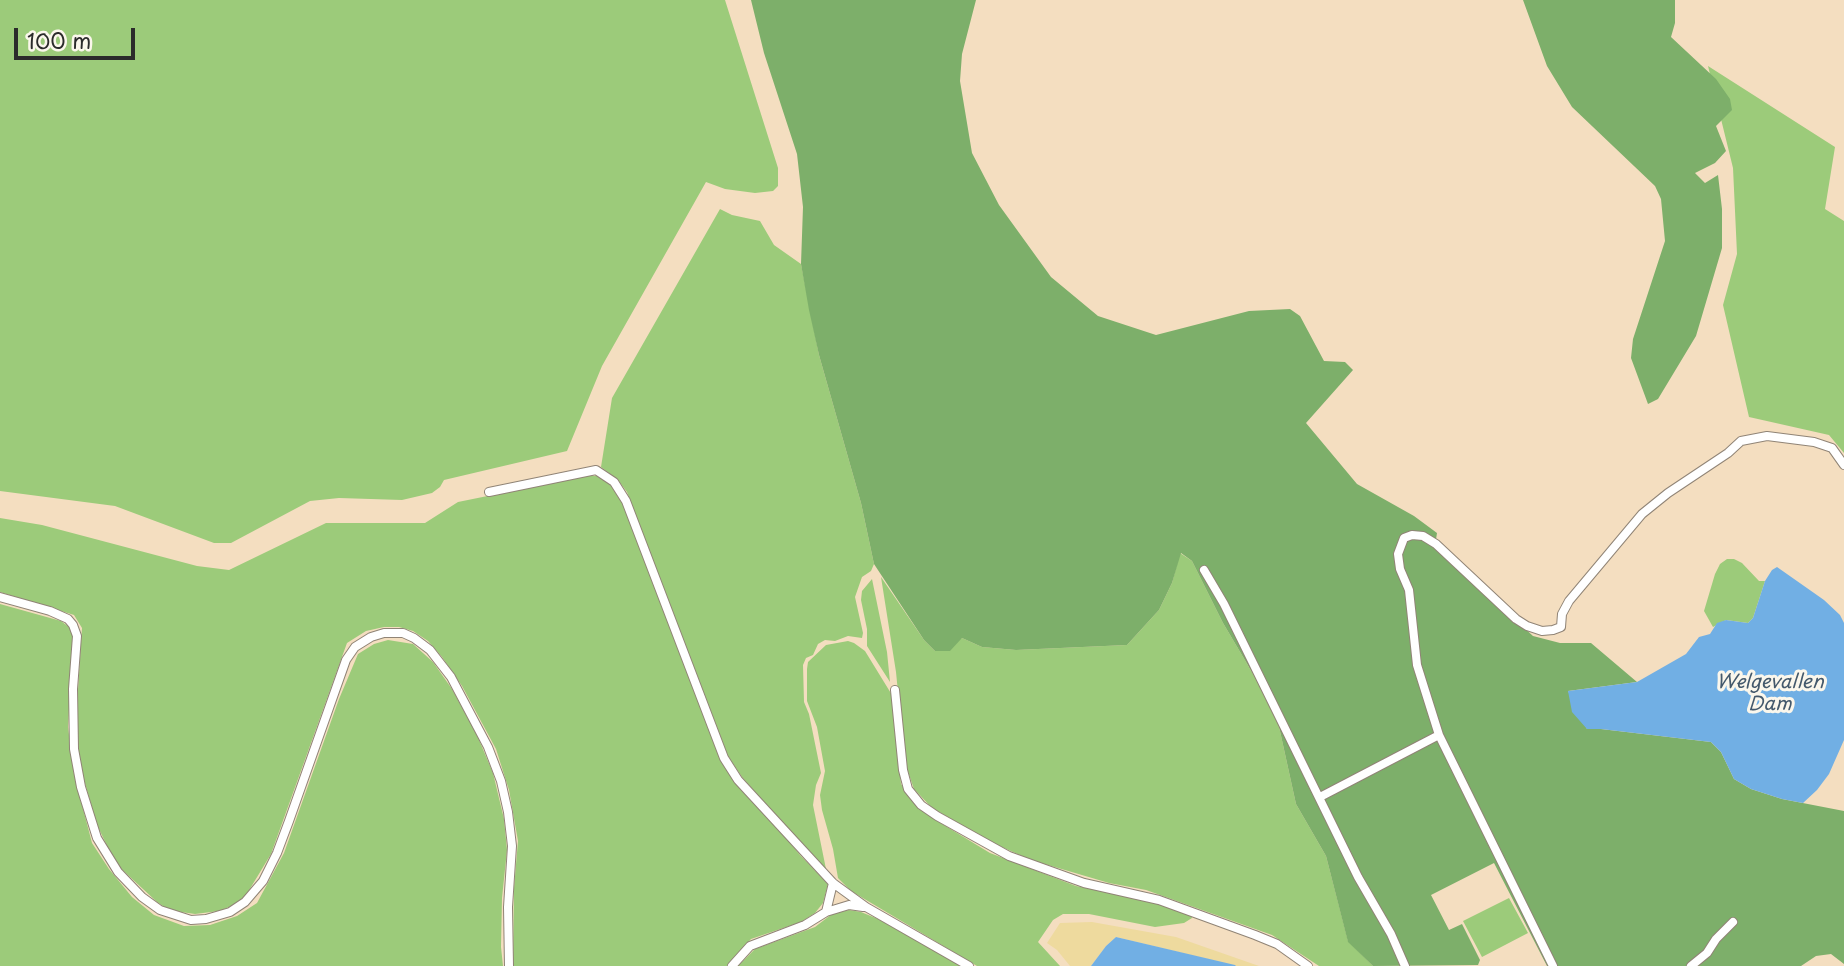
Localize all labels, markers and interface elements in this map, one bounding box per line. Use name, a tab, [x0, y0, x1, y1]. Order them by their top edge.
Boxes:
scale bar	[18, 14, 138, 58]
text: 100 m	[27, 24, 91, 56]
water label: Welgevallen Dam	[1716, 672, 1824, 716]

